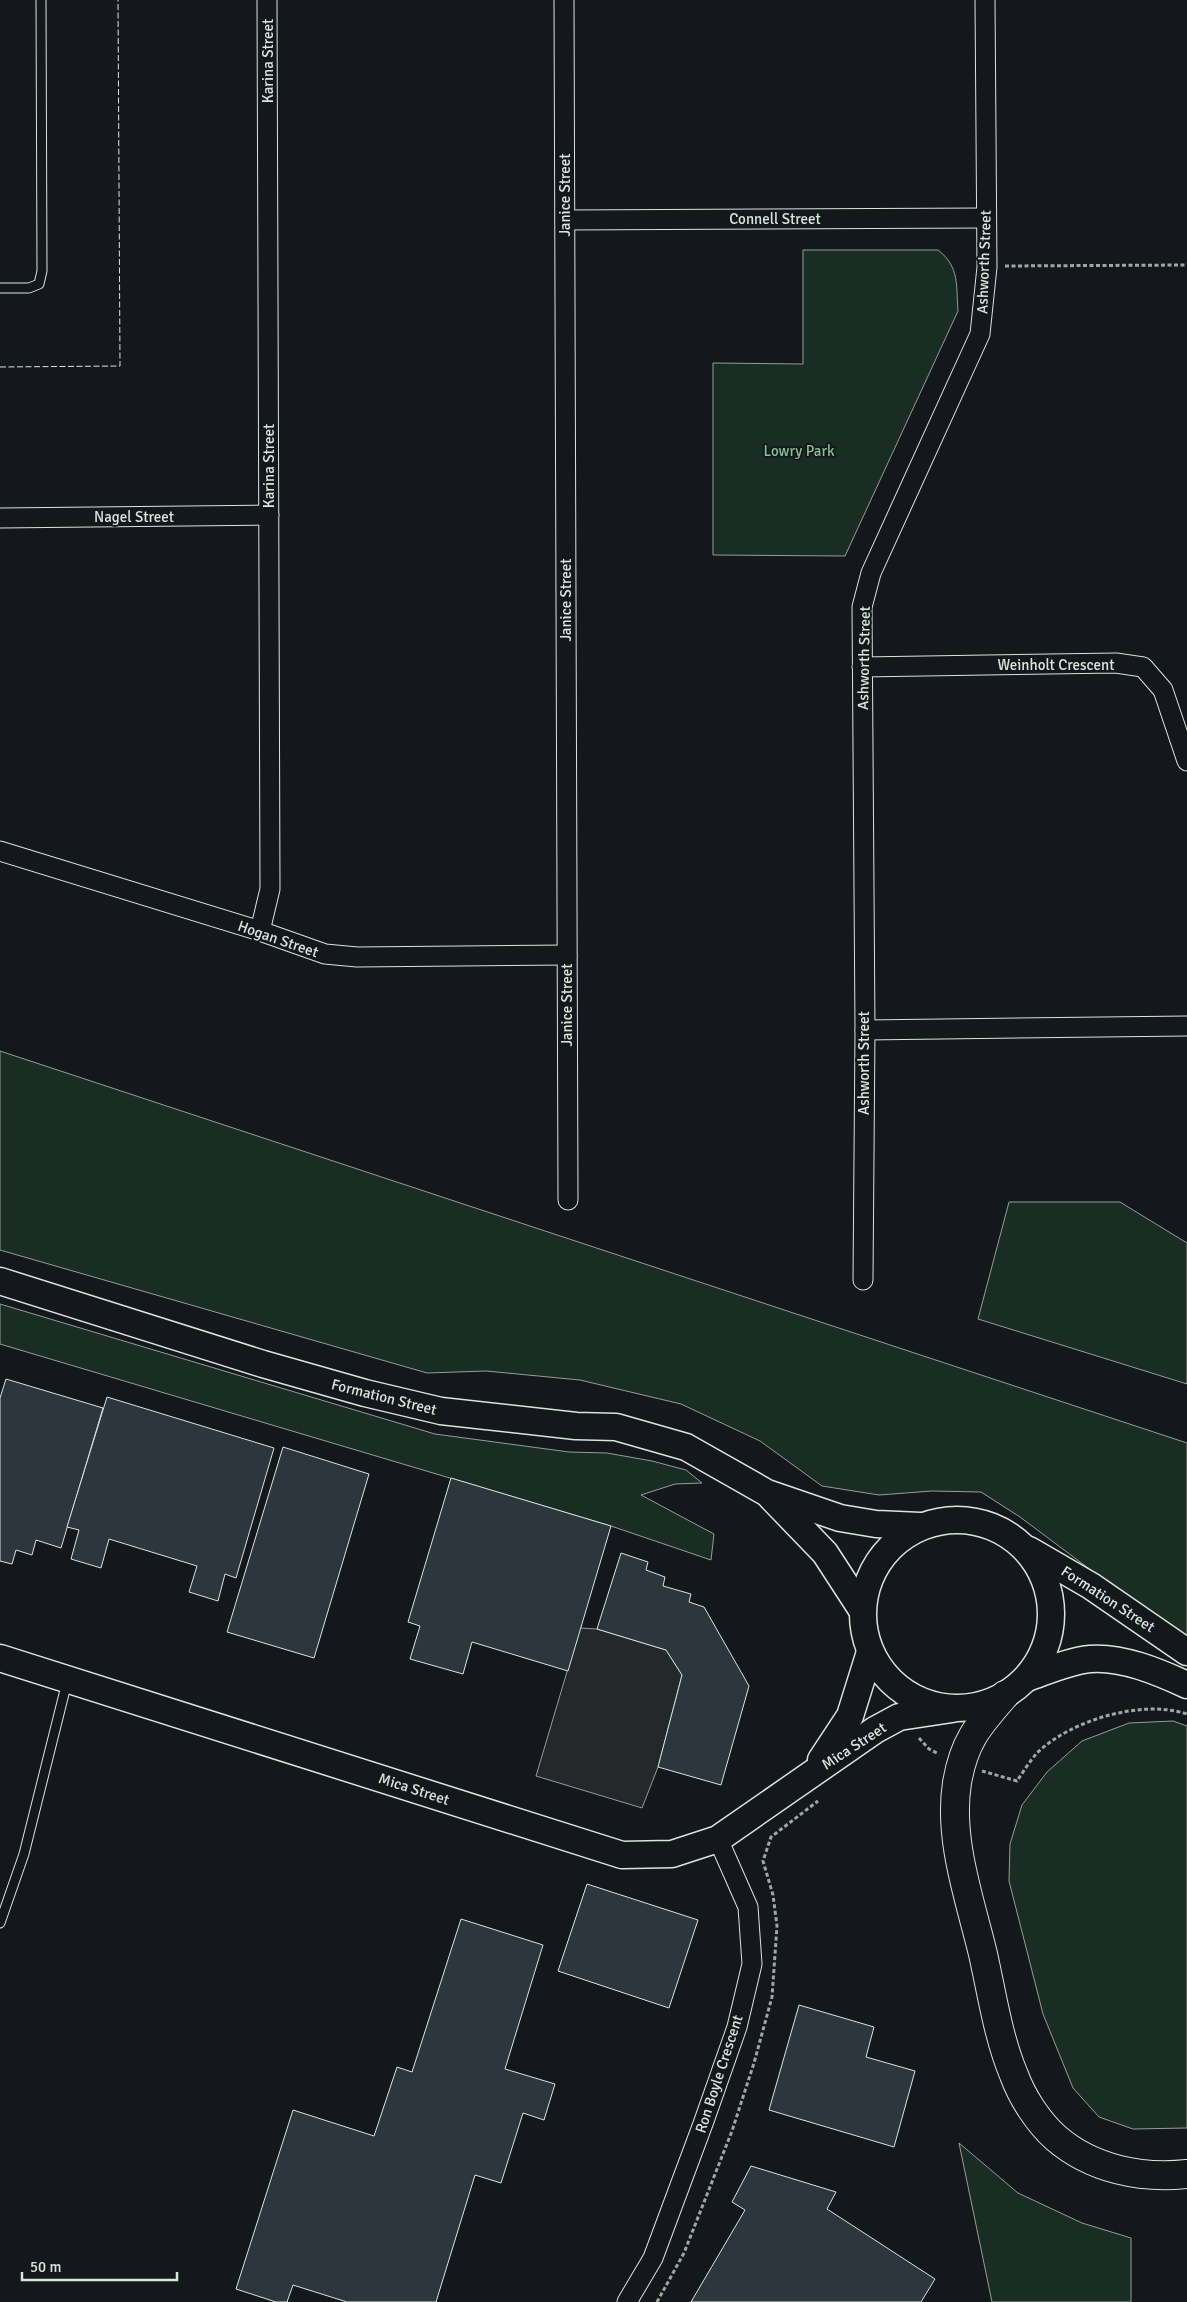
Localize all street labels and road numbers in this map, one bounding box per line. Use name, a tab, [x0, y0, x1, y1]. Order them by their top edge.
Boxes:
street label: Karina Street	[259, 19, 277, 103]
street label: Janice Street	[556, 153, 574, 237]
street label: Connell Street	[729, 210, 821, 228]
street label: Ashworth Street	[973, 210, 995, 314]
street label: Karina Street	[260, 424, 278, 508]
street label: Nagel Street	[94, 508, 174, 526]
street label: Janice Street	[557, 558, 575, 642]
street label: Ashworth Street	[854, 606, 874, 710]
street label: Weinholt Crescent	[998, 656, 1114, 674]
street label: Hogan Street	[235, 917, 321, 961]
street label: Janice Street	[558, 963, 576, 1047]
street label: Ashworth Street	[855, 1011, 873, 1115]
street label: Formation Street	[329, 1375, 439, 1419]
street label: Formation Street	[1058, 1562, 1158, 1636]
street label: Mica Street	[818, 1719, 890, 1773]
street label: Mica Street	[376, 1769, 452, 1809]
street label: Ron Boyle Crescent	[691, 2013, 747, 2135]

